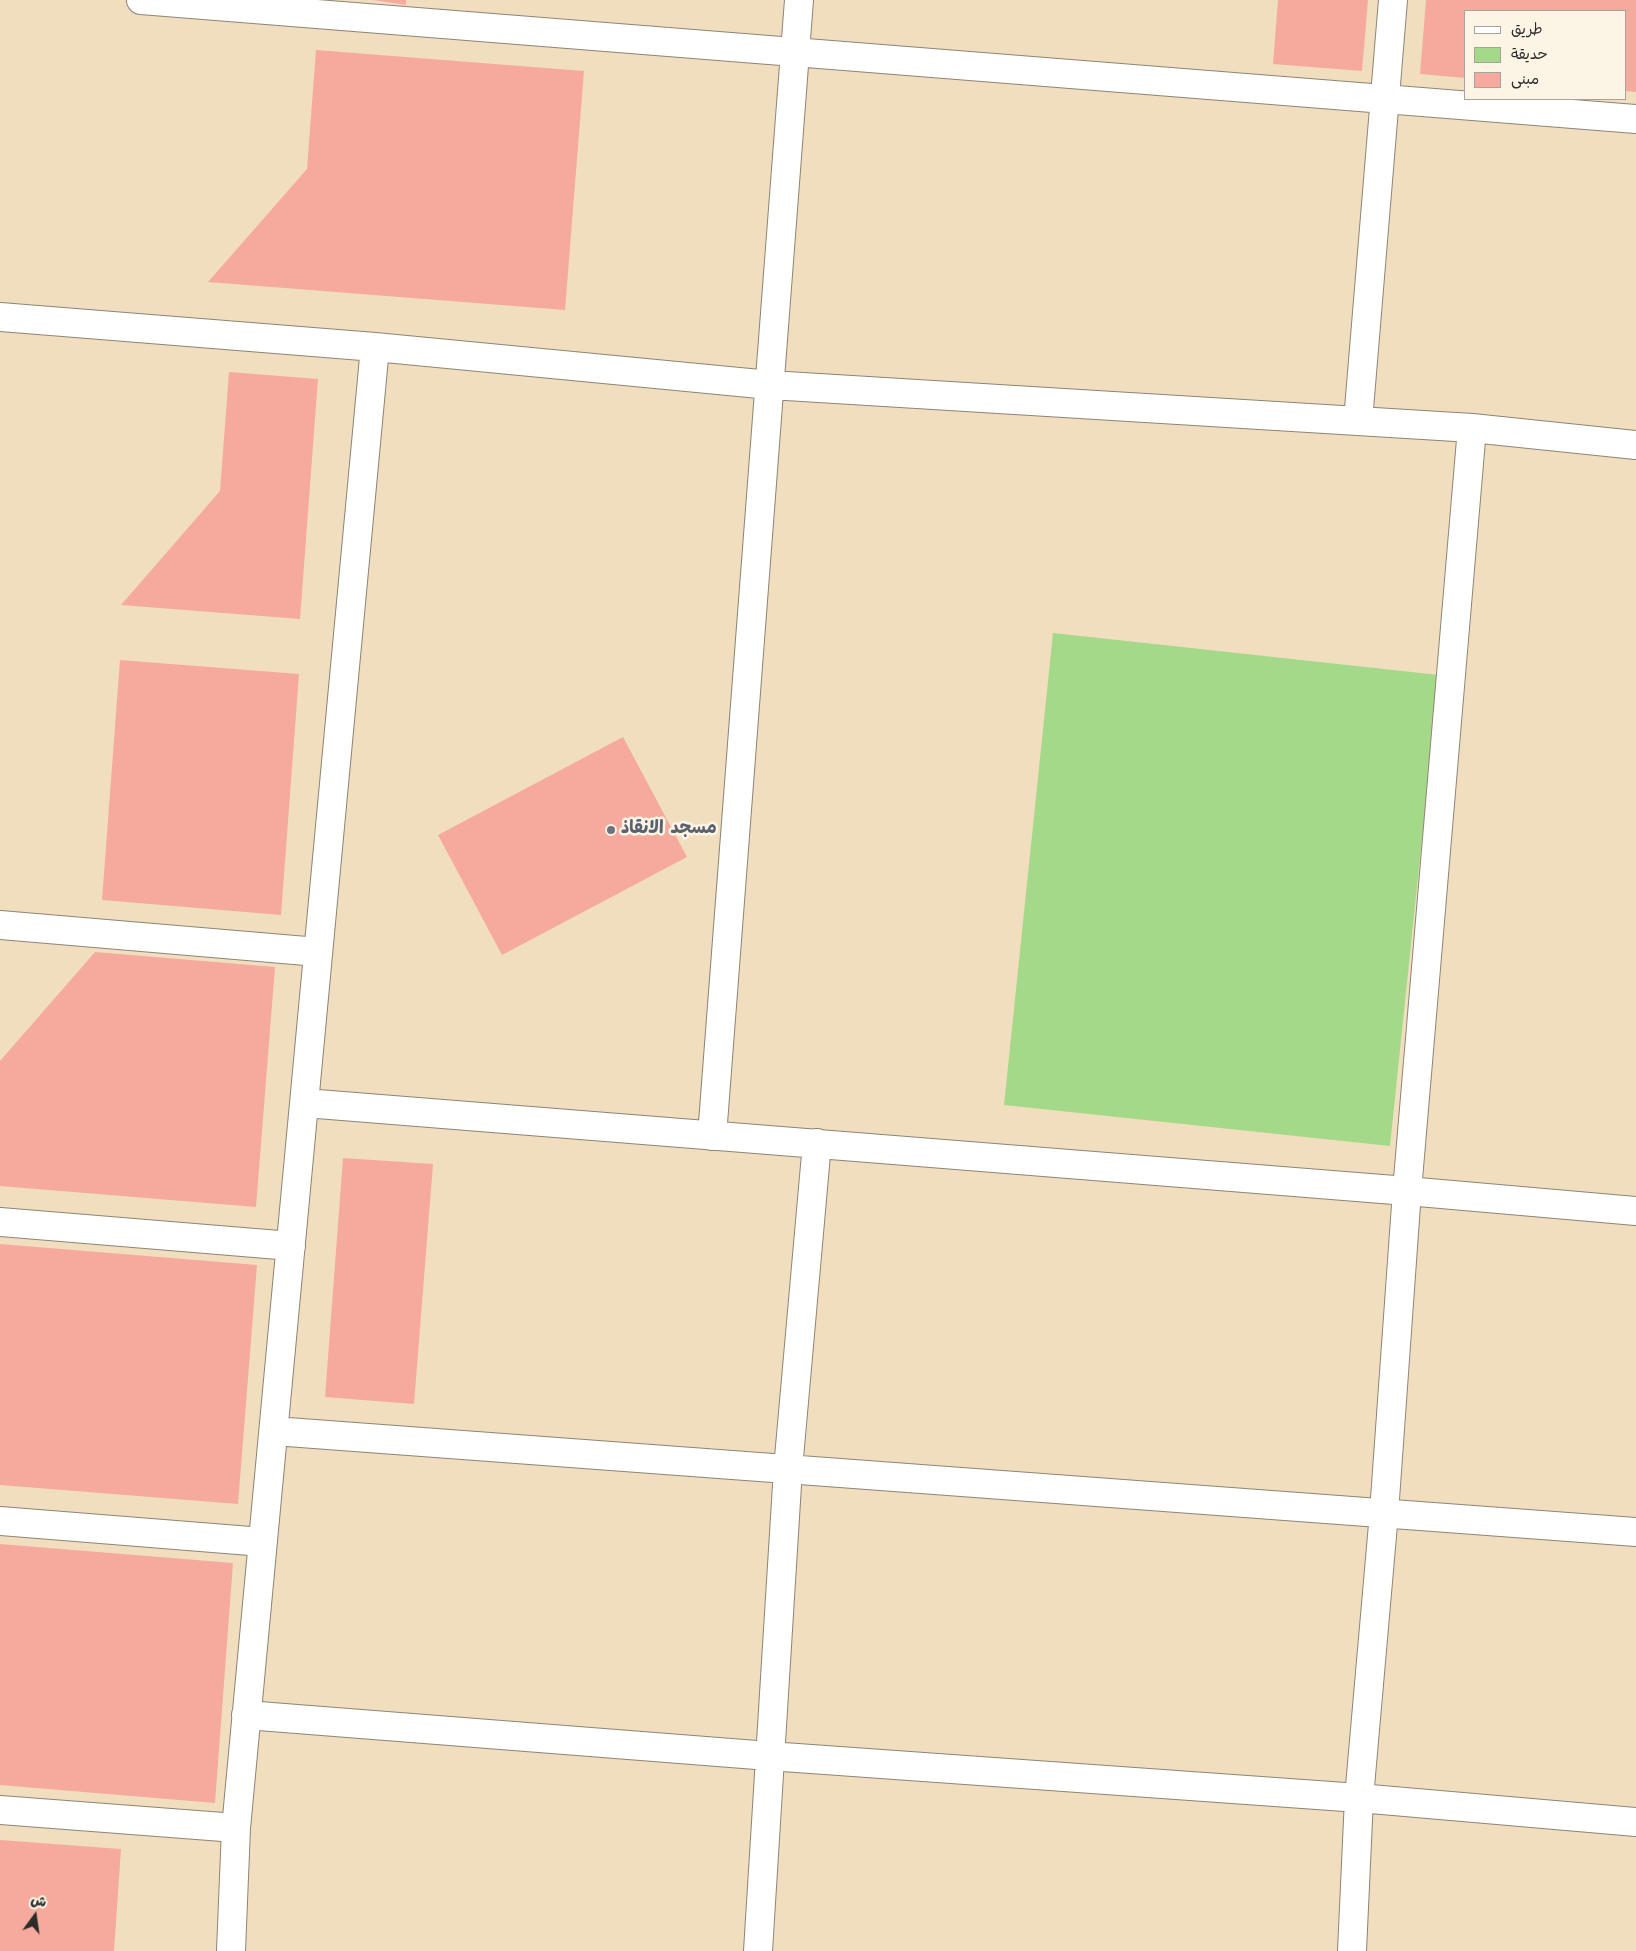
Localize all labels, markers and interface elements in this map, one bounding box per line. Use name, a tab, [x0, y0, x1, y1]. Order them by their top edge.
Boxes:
legend	[1464, 10, 1626, 100]
text: طريق	[1511, 18, 1543, 42]
text: حديقة	[1511, 43, 1548, 67]
text: مبنى	[1511, 68, 1539, 92]
place label: مسجد الانقاذ	[621, 819, 717, 841]
marker: مسجد الانقاذ	[605, 824, 617, 836]
text: ش	[28, 1889, 49, 1914]
north arrow	[10, 1891, 60, 1941]

